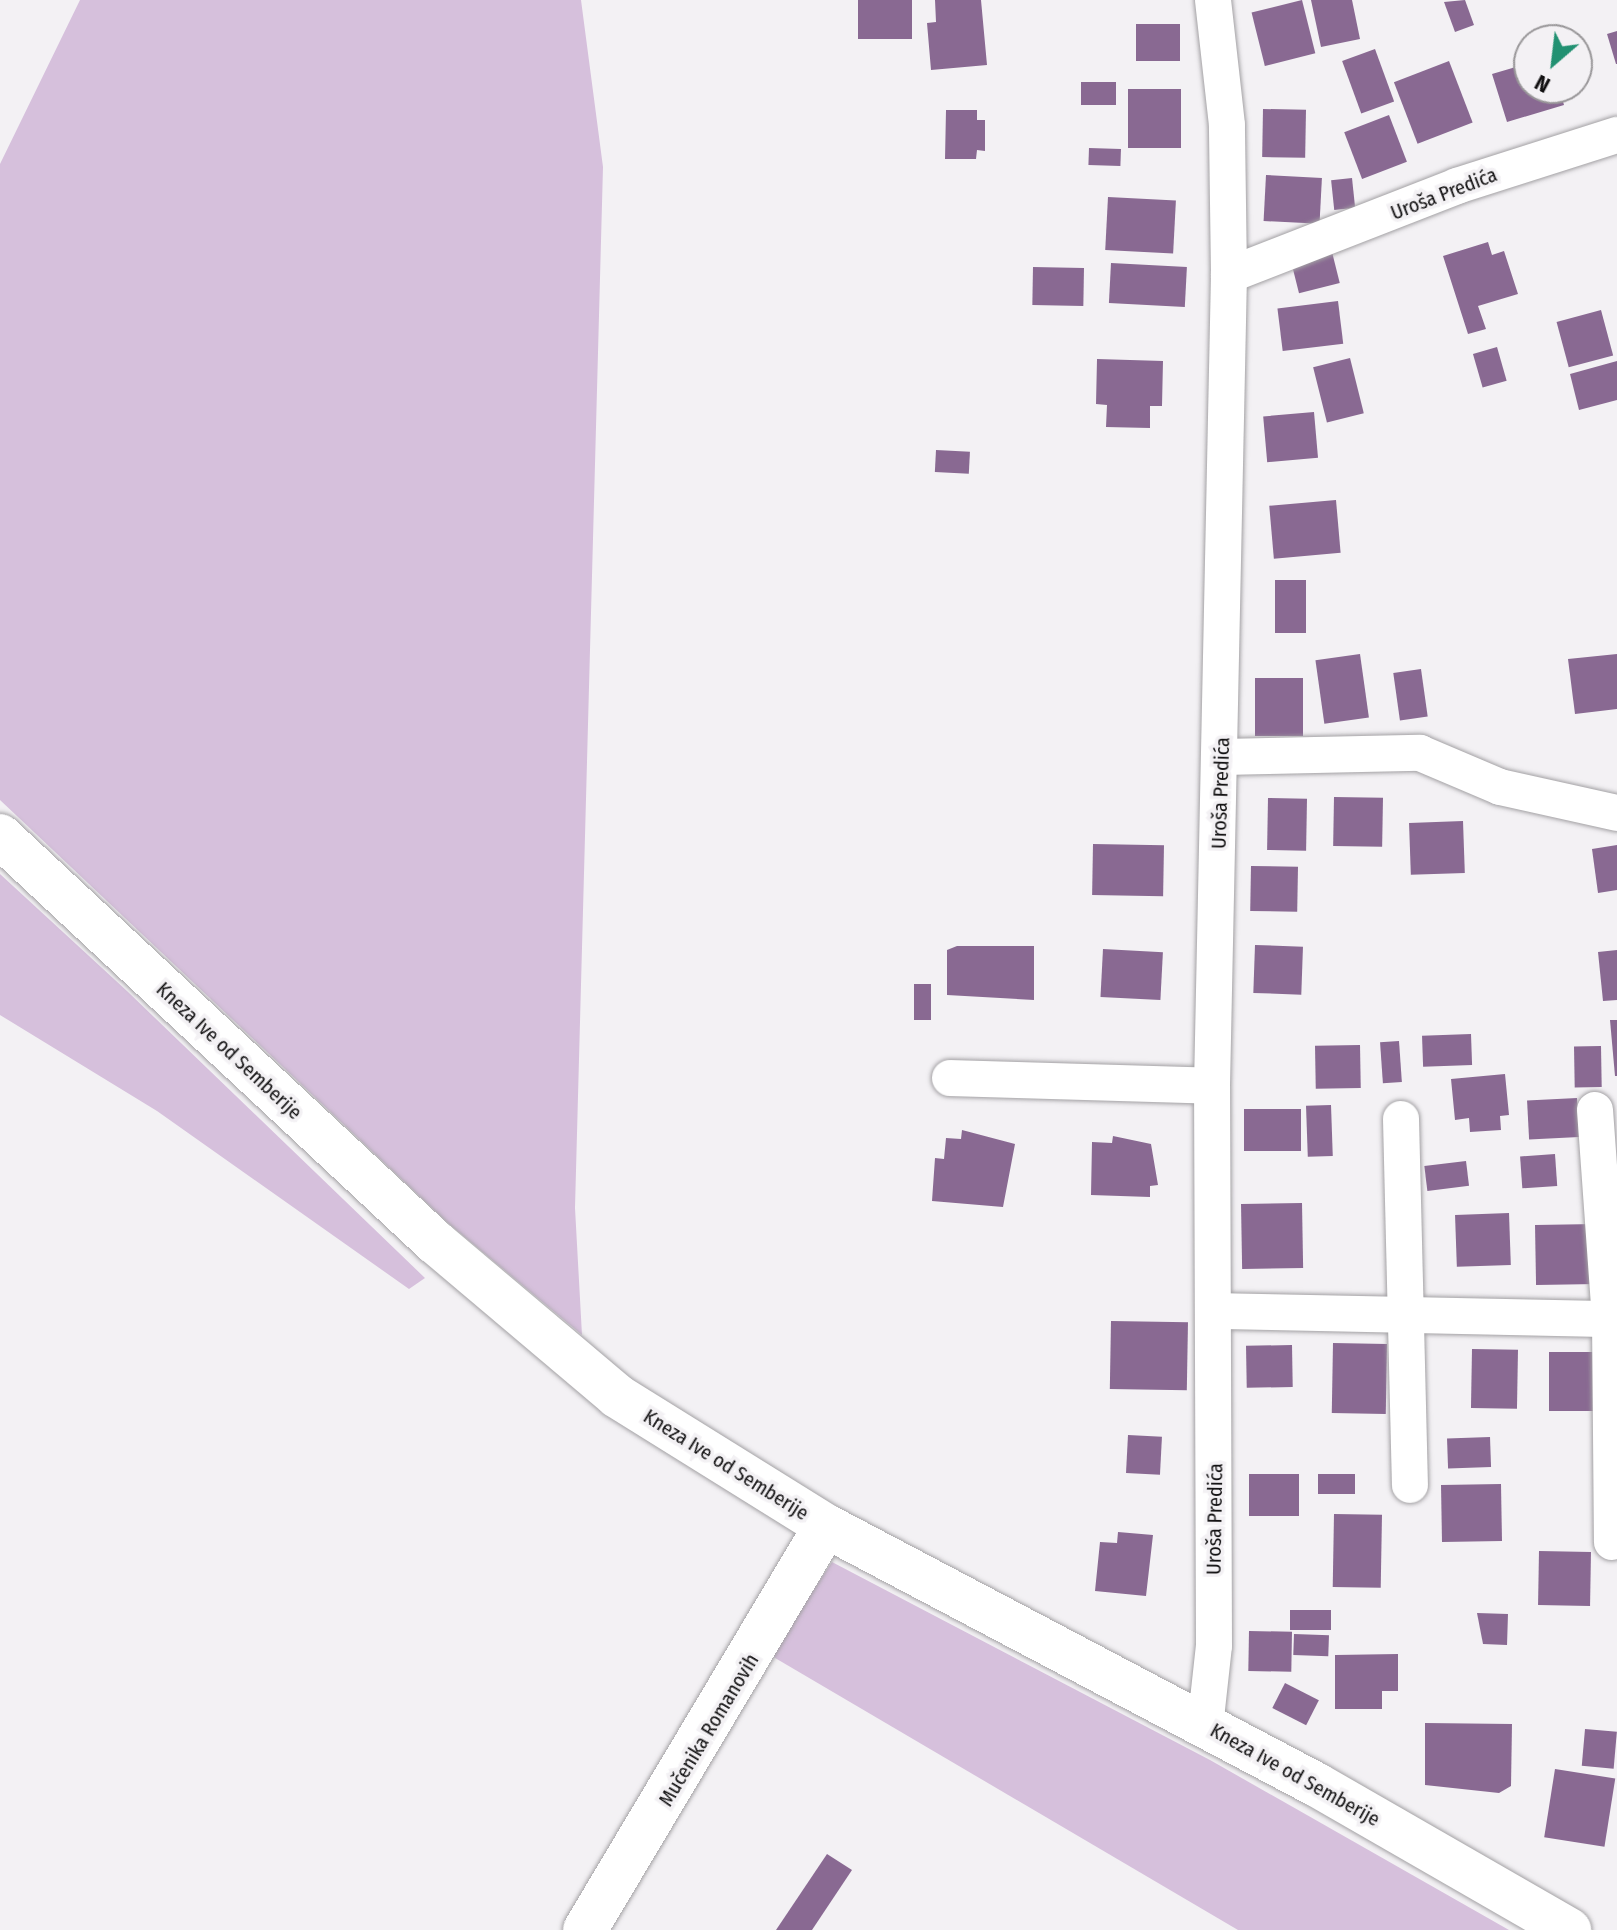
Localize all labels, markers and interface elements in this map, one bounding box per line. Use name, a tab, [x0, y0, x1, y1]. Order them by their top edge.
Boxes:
north arrow	[1513, 24, 1593, 104]
text: N	[1530, 69, 1555, 99]
street label: Uroša Predića	[1387, 163, 1501, 225]
street label: Uroša Predića	[1207, 737, 1235, 849]
street label: Kneza Ive od Semberije	[151, 977, 307, 1125]
street label: Kneza Ive od Semberije	[639, 1404, 813, 1526]
street label: Uroša Predića	[1202, 1463, 1228, 1575]
street label: Mučenika Romanovih	[654, 1649, 764, 1811]
street label: Kneza Ive od Semberije	[1206, 1718, 1384, 1832]

